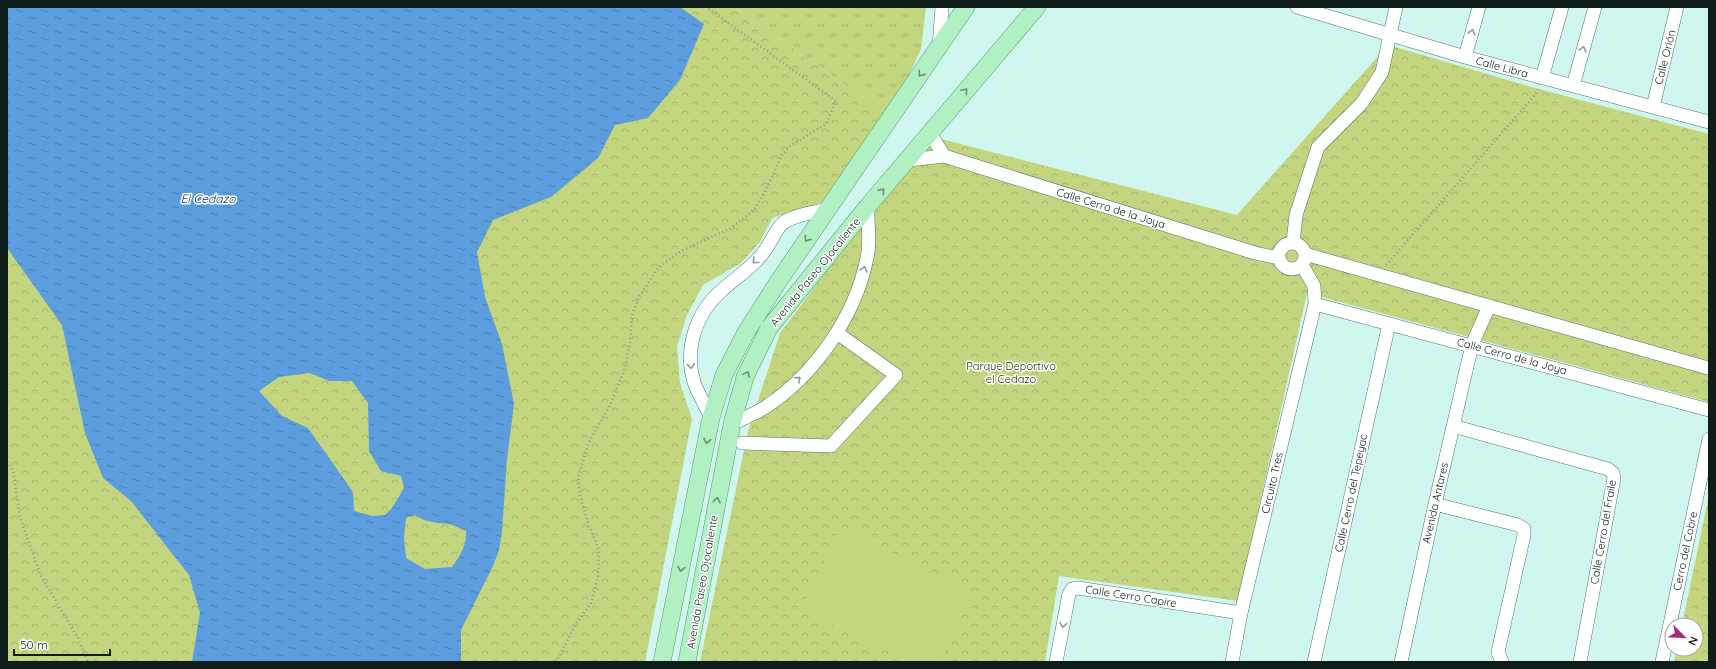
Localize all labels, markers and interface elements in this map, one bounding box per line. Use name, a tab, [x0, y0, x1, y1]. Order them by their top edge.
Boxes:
street label: Calle Orión	[1651, 28, 1679, 86]
one-way arrow	[1467, 29, 1476, 36]
one-way arrow	[1579, 45, 1587, 52]
street label: Calle Libra	[1474, 53, 1530, 81]
one-way arrow	[919, 70, 926, 77]
one-way arrow	[961, 89, 968, 96]
street label: Calle Cerro de la Joya	[1055, 185, 1167, 231]
one-way arrow	[877, 188, 884, 195]
water label: El Cedazo	[181, 191, 236, 206]
street label: Avenida Paseo Ojocaliente	[767, 215, 863, 329]
one-way arrow	[804, 235, 812, 242]
one-way arrow	[753, 256, 760, 263]
one-way arrow	[859, 266, 868, 273]
street label: Calle Cerro de la Joya	[1456, 335, 1568, 377]
park label: Parque Deportivo el Cedazo	[966, 359, 1056, 386]
one-way arrow	[687, 363, 696, 369]
one-way arrow	[743, 370, 751, 377]
one-way arrow	[794, 377, 801, 384]
street label: Calle Cerro del Tepeyac	[1332, 432, 1370, 553]
one-way arrow	[703, 438, 711, 444]
street label: Circuito Tres	[1258, 451, 1286, 515]
street label: Avenida Antares	[1419, 461, 1451, 545]
street label: Calle Cerro del Fraile	[1587, 479, 1619, 585]
one-way arrow	[713, 497, 721, 503]
street label: Cerro del Cobre	[1670, 510, 1700, 592]
street label: Avenida Paseo Ojocaliente	[683, 514, 721, 650]
one-way arrow	[677, 565, 685, 572]
street label: Calle Cerro Capire	[1084, 582, 1178, 610]
north arrow	[1664, 617, 1704, 657]
one-way arrow	[1059, 622, 1068, 628]
scale bar	[14, 631, 110, 657]
text: N	[1685, 635, 1701, 648]
text: 50 m	[20, 637, 48, 652]

